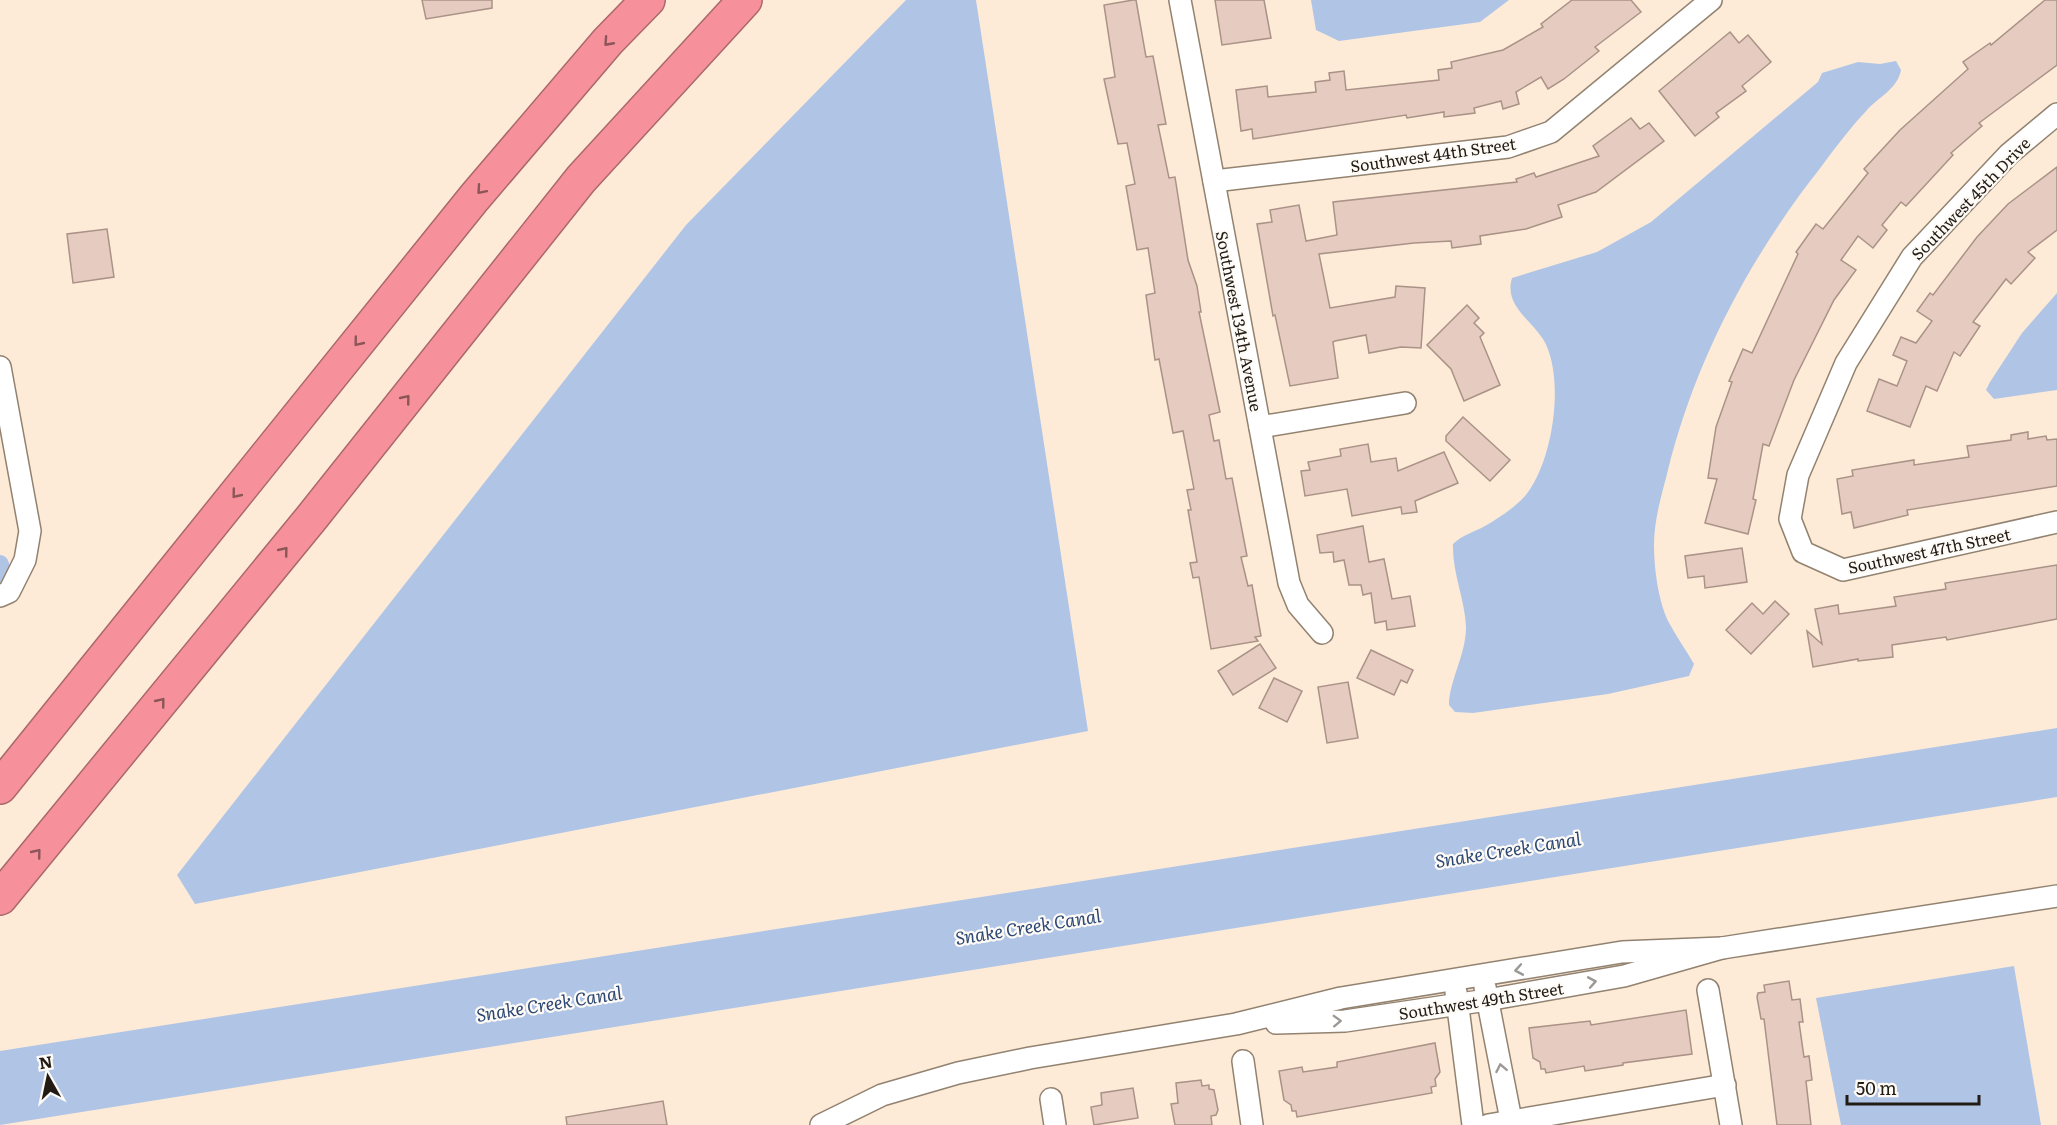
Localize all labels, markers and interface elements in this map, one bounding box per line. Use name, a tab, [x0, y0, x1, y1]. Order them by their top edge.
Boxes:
one-way arrow	[604, 36, 615, 46]
street label: Southwest 44th Street	[1349, 130, 1518, 178]
street label: Southwest 45th Drive	[1905, 131, 2035, 265]
one-way arrow	[477, 183, 488, 194]
street label: Southwest 134th Avenue	[1211, 229, 1269, 413]
one-way arrow	[355, 335, 366, 346]
one-way arrow	[399, 395, 410, 406]
one-way arrow	[232, 487, 243, 498]
street label: Southwest 47th Street	[1845, 521, 2013, 579]
one-way arrow	[277, 547, 288, 558]
one-way arrow	[153, 698, 164, 709]
water label: Snake Creek Canal	[1433, 824, 1584, 874]
one-way arrow	[30, 849, 41, 860]
water label: Snake Creek Canal	[953, 901, 1104, 951]
one-way arrow	[1514, 963, 1524, 976]
street label: Southwest 49th Street	[1397, 975, 1566, 1025]
one-way arrow	[1586, 976, 1596, 989]
water label: Snake Creek Canal	[474, 978, 625, 1028]
one-way arrow	[1332, 1015, 1341, 1028]
north arrow	[18, 1047, 78, 1107]
text: N	[37, 1048, 54, 1074]
one-way arrow	[1495, 1063, 1508, 1073]
scale bar	[1847, 1068, 1979, 1106]
text: 50 m	[1856, 1074, 1897, 1101]

